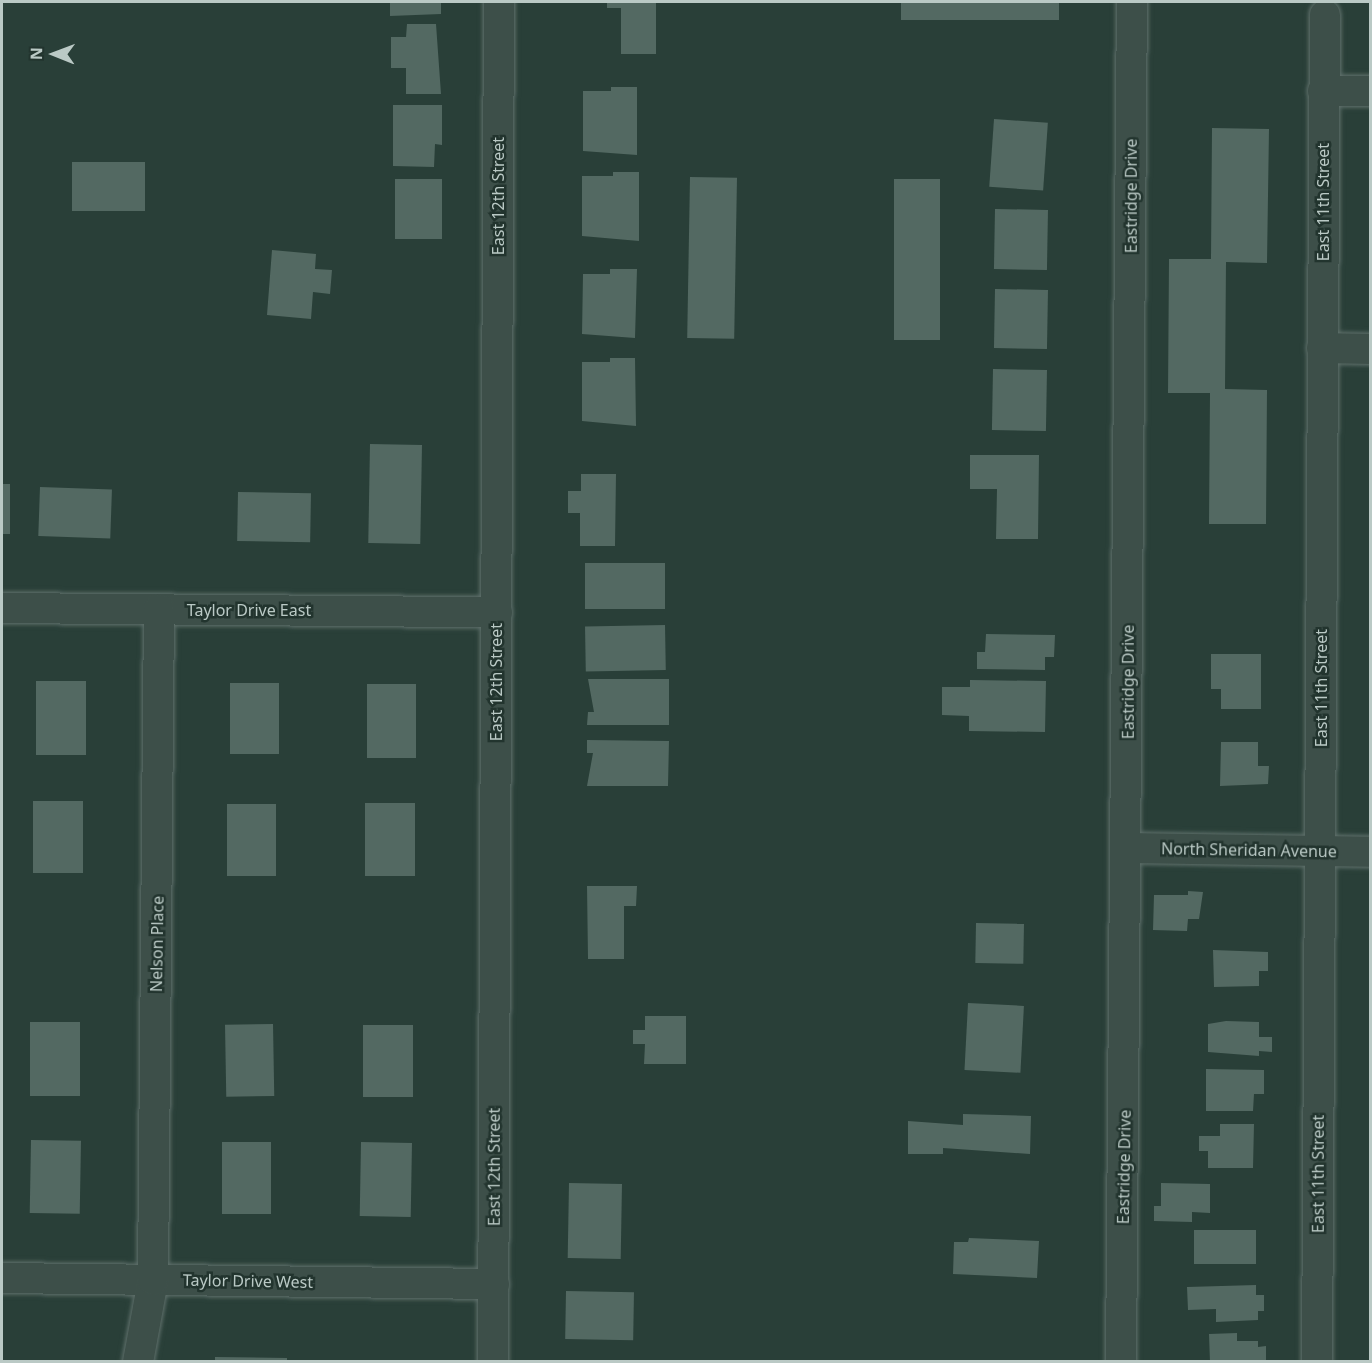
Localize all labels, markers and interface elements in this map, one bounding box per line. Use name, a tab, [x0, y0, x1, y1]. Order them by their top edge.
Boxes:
north arrow	[24, 24, 84, 84]
text: N	[25, 47, 47, 60]
street label: East 12th Street	[488, 137, 508, 255]
street label: Eastridge Drive	[1121, 139, 1141, 253]
street label: East 11th Street	[1313, 143, 1333, 261]
street label: Taylor Drive East	[187, 600, 311, 620]
street label: East 12th Street	[486, 623, 506, 741]
street label: Eastridge Drive	[1118, 625, 1138, 739]
street label: East 11th Street	[1311, 629, 1331, 747]
street label: North Sheridan Avenue	[1161, 839, 1337, 861]
street label: Nelson Place	[147, 896, 167, 992]
street label: East 12th Street	[484, 1108, 504, 1226]
street label: Eastridge Drive	[1113, 1110, 1135, 1224]
street label: East 11th Street	[1308, 1115, 1328, 1233]
street label: Taylor Drive West	[183, 1270, 313, 1292]

